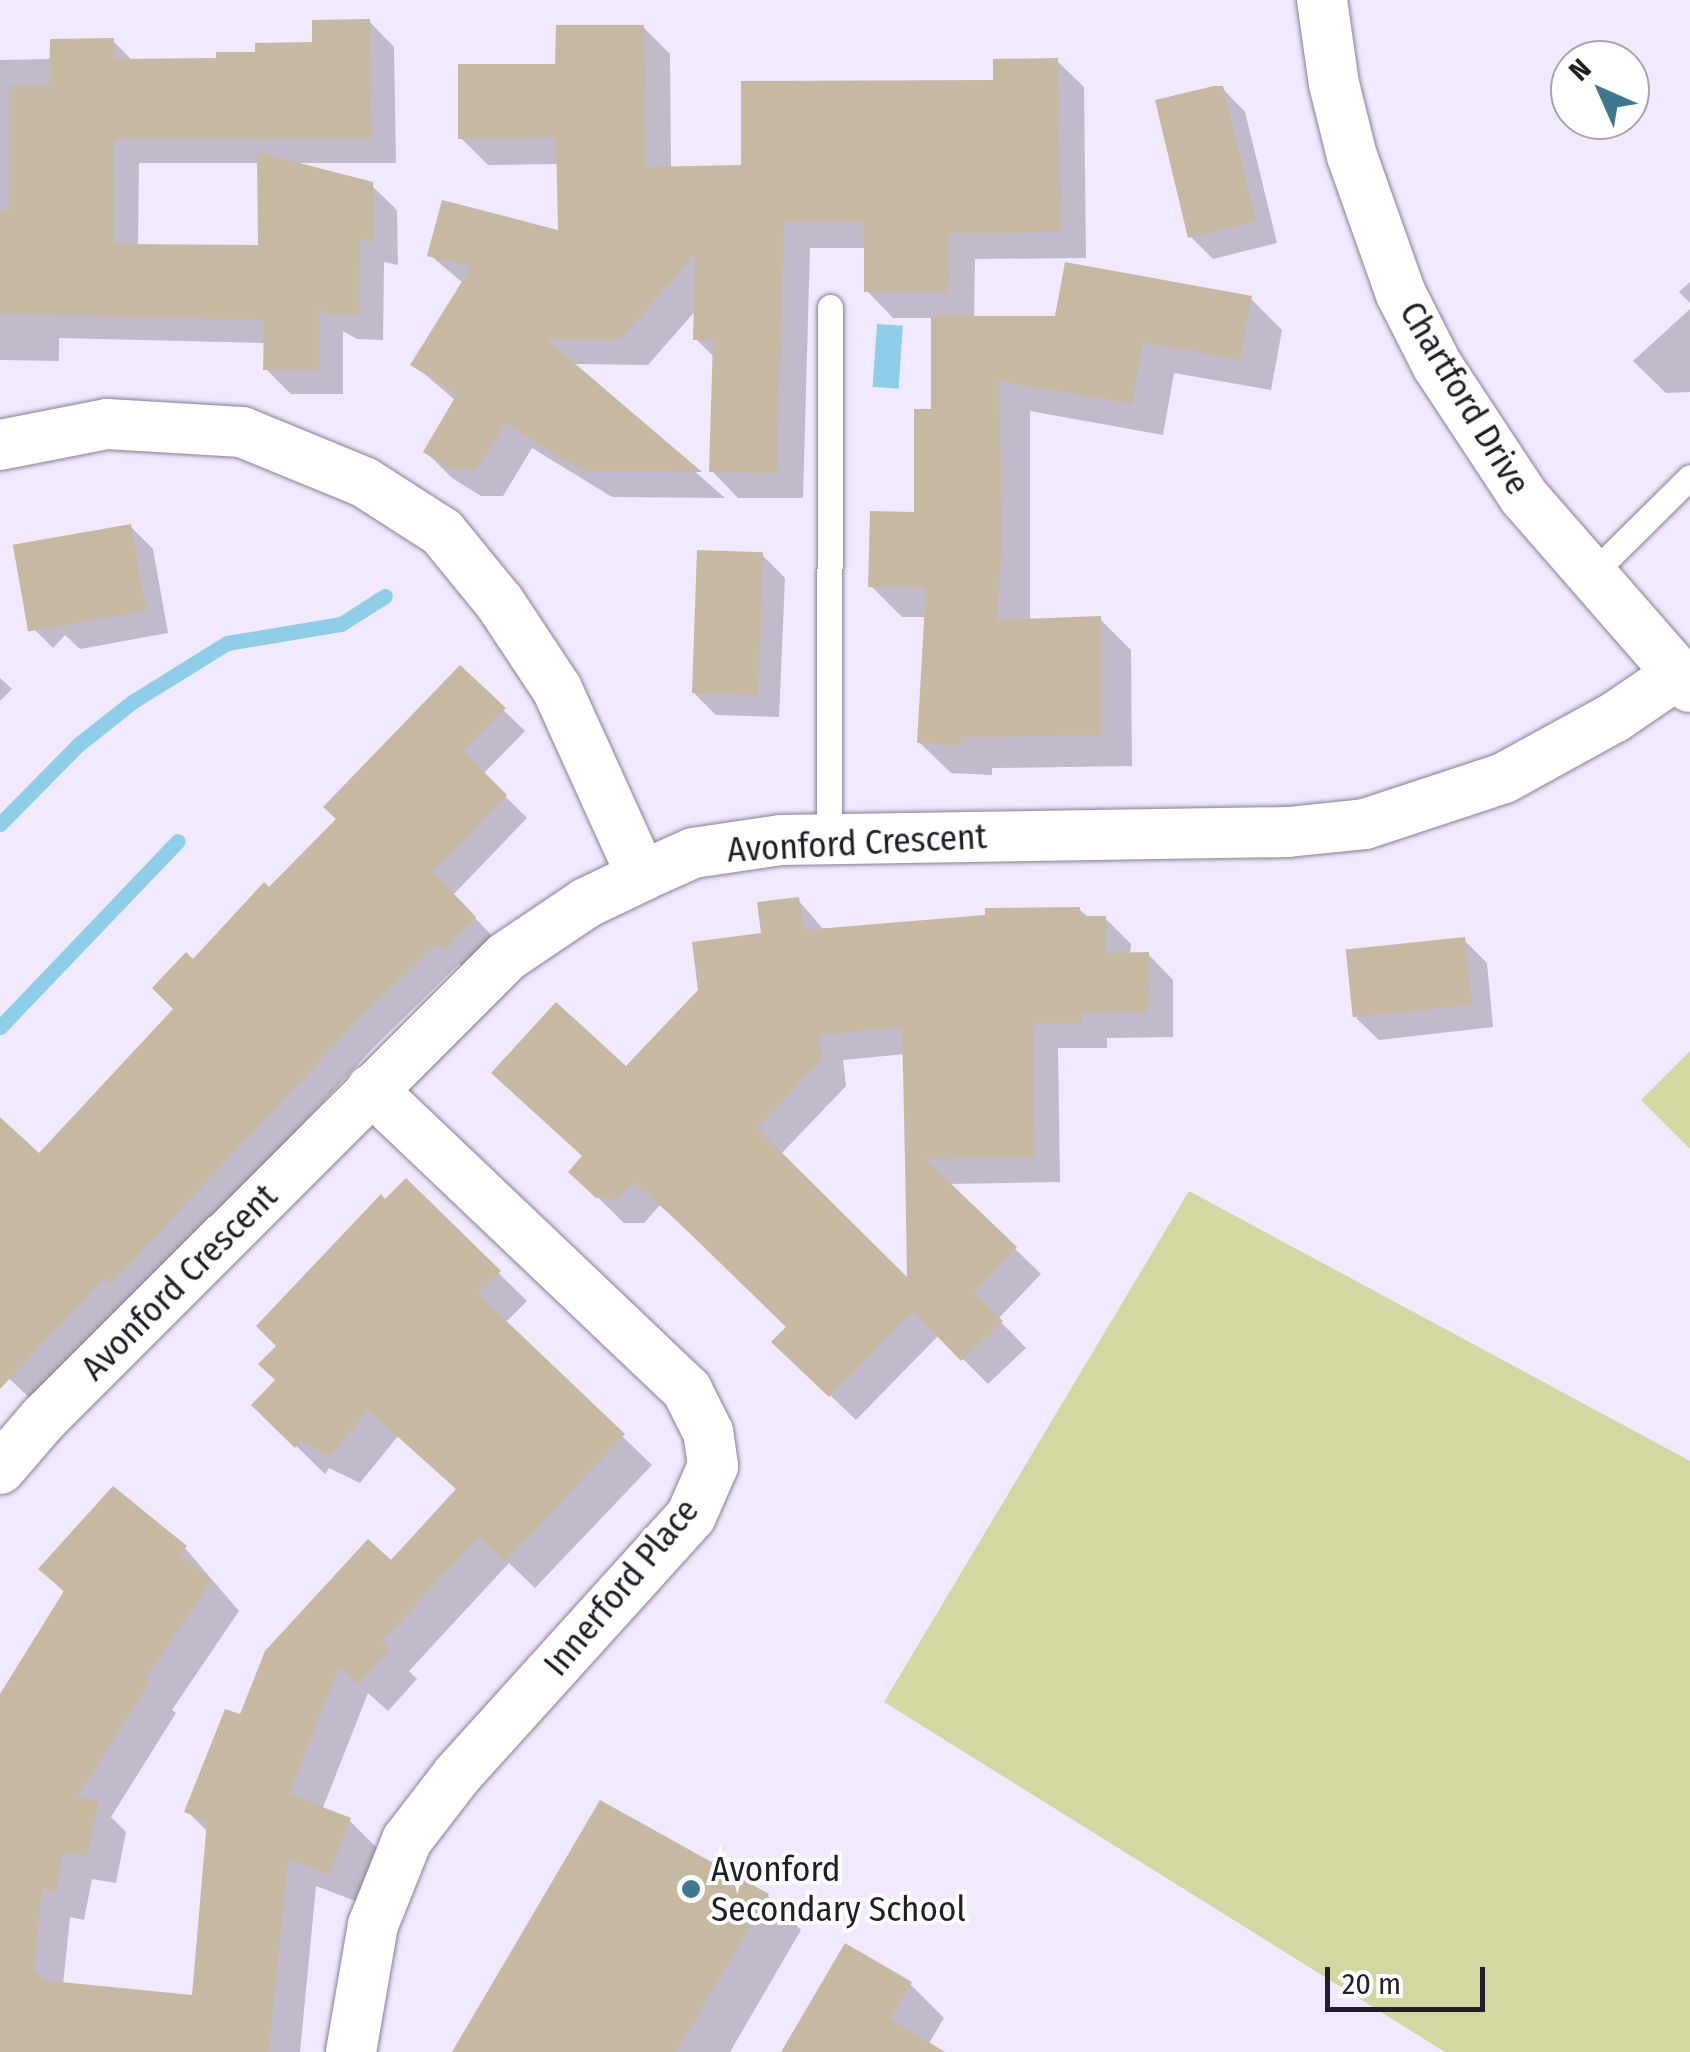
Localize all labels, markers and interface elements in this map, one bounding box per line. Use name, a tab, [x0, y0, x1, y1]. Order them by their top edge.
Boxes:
north arrow	[1550, 40, 1650, 140]
text: N	[1562, 52, 1597, 87]
street label: Chartford Drive	[1391, 294, 1539, 502]
street label: Avonford Crescent	[726, 815, 988, 871]
street label: Avonford Crescent	[72, 1175, 286, 1389]
street label: Innerford Place	[535, 1490, 707, 1684]
place label: Avonford Secondary School	[711, 1848, 966, 1930]
marker: Avonford Secondary School	[680, 1878, 702, 1900]
scale bar	[1330, 1947, 1490, 2009]
text: 20 m	[1342, 1966, 1401, 2002]

